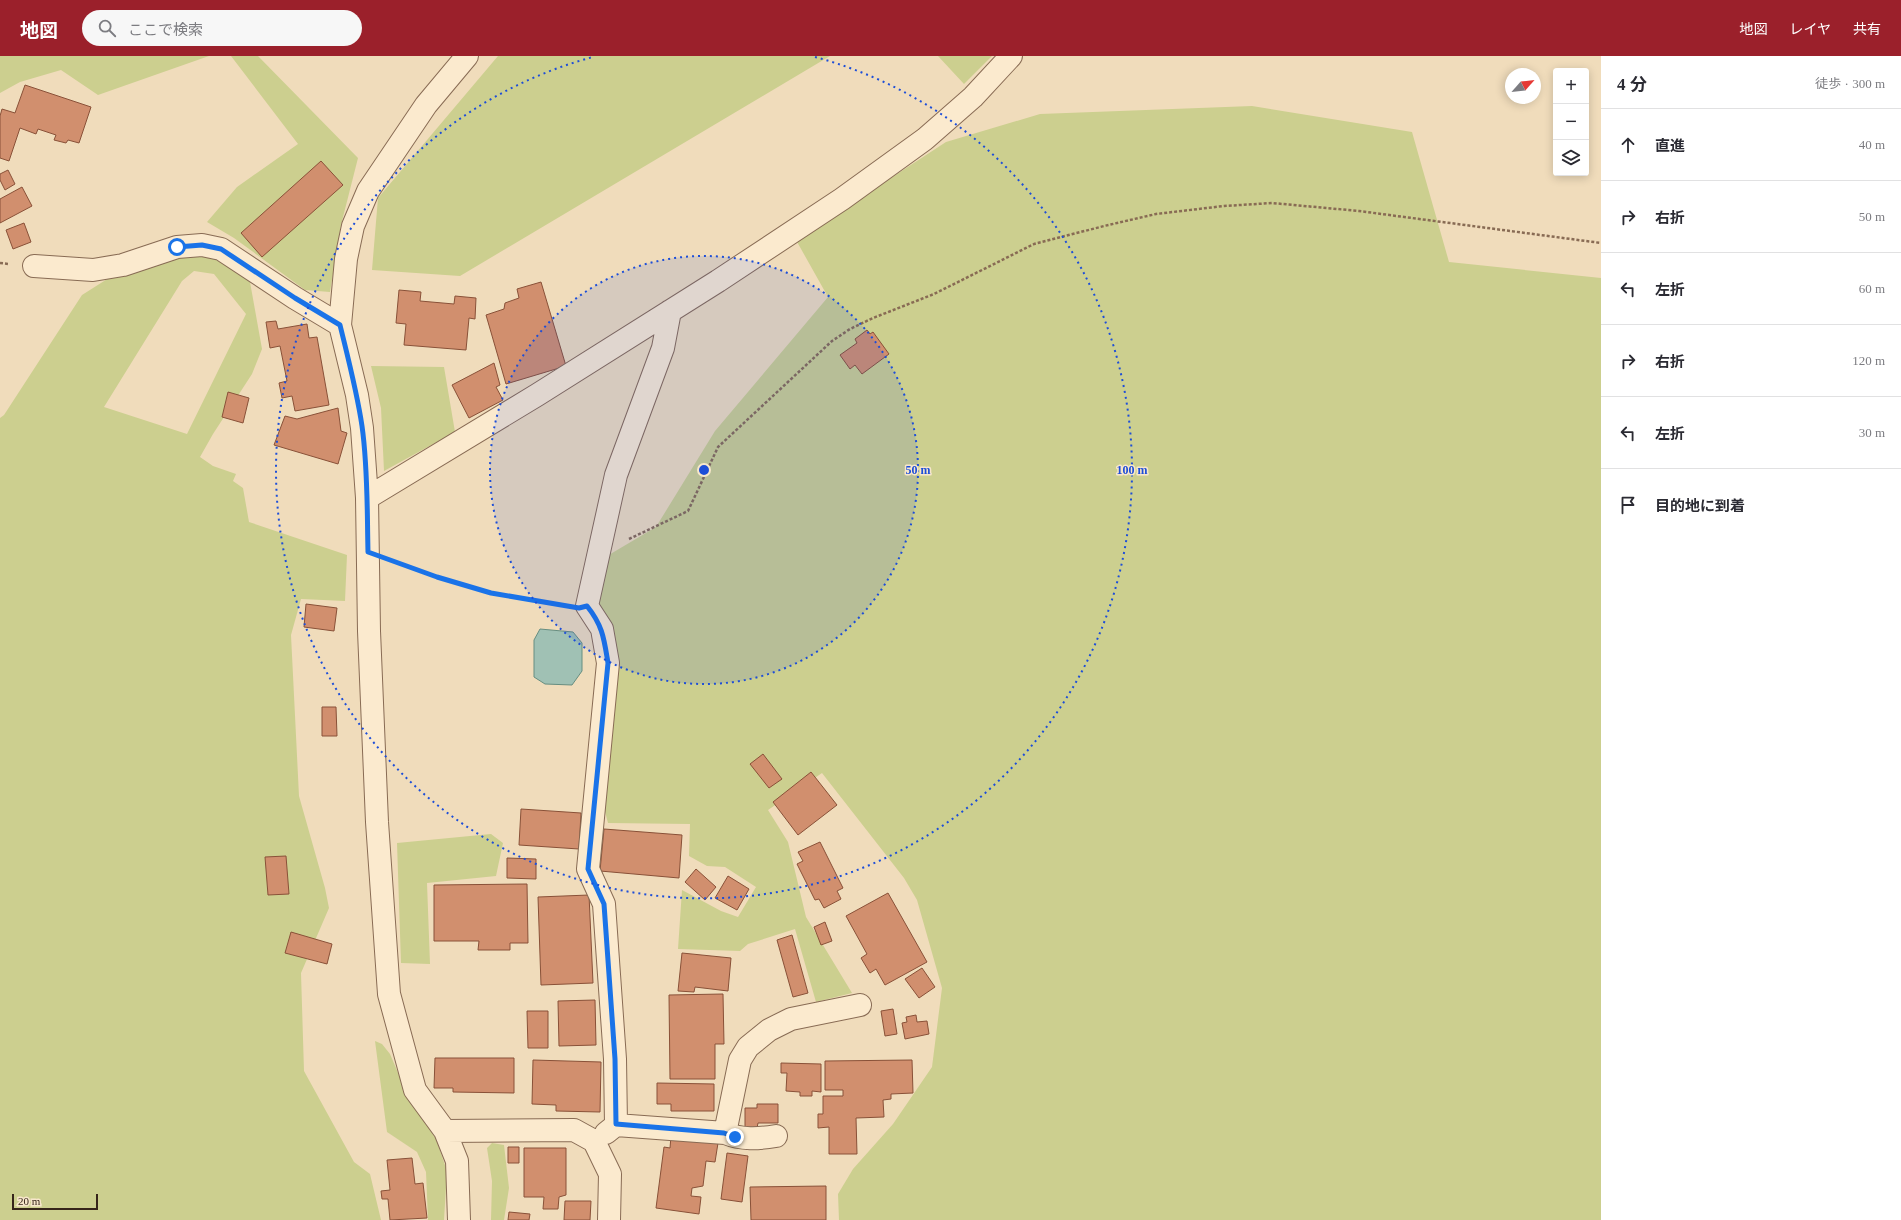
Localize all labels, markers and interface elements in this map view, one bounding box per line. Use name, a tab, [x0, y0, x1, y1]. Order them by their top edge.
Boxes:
search box	[82, 10, 362, 46]
icon: search	[96, 17, 118, 39]
text: 地図	[20, 20, 58, 41]
text: ここで検索	[128, 22, 203, 38]
text: 地図	[1739, 22, 1767, 37]
text: レイヤ	[1789, 22, 1831, 37]
text: 共有	[1853, 22, 1881, 37]
north arrow	[1505, 68, 1541, 104]
map controls	[1553, 68, 1589, 176]
button: +	[1553, 68, 1589, 104]
text: 4 分	[1617, 75, 1647, 94]
text: 徒歩 · 300 m	[1815, 76, 1885, 91]
button: −	[1553, 104, 1589, 140]
icon: ahead	[1617, 134, 1639, 156]
text: 40 m	[1859, 137, 1885, 152]
text: 直進	[1655, 138, 1685, 154]
button: layers	[1553, 140, 1589, 176]
icon: right	[1617, 206, 1639, 228]
text: 50 m	[1859, 209, 1885, 224]
text: 右折	[1655, 210, 1685, 226]
route start	[168, 238, 186, 256]
icon: left	[1617, 278, 1639, 300]
text: 60 m	[1859, 281, 1885, 296]
text: 左折	[1655, 282, 1685, 298]
icon: right	[1617, 350, 1639, 372]
text: 120 m	[1852, 353, 1885, 368]
text: 右折	[1655, 354, 1685, 370]
icon: left	[1617, 422, 1639, 444]
text: 30 m	[1859, 425, 1885, 440]
text: 左折	[1655, 426, 1685, 442]
centre of rings	[697, 463, 711, 477]
text: 50 m	[906, 463, 931, 477]
text: 100 m	[1117, 463, 1148, 477]
icon: arrive	[1617, 494, 1639, 516]
text: 目的地に到着	[1655, 498, 1745, 514]
route end	[726, 1128, 744, 1146]
scale bar	[12, 1192, 98, 1211]
text: 20 m	[18, 1195, 40, 1207]

